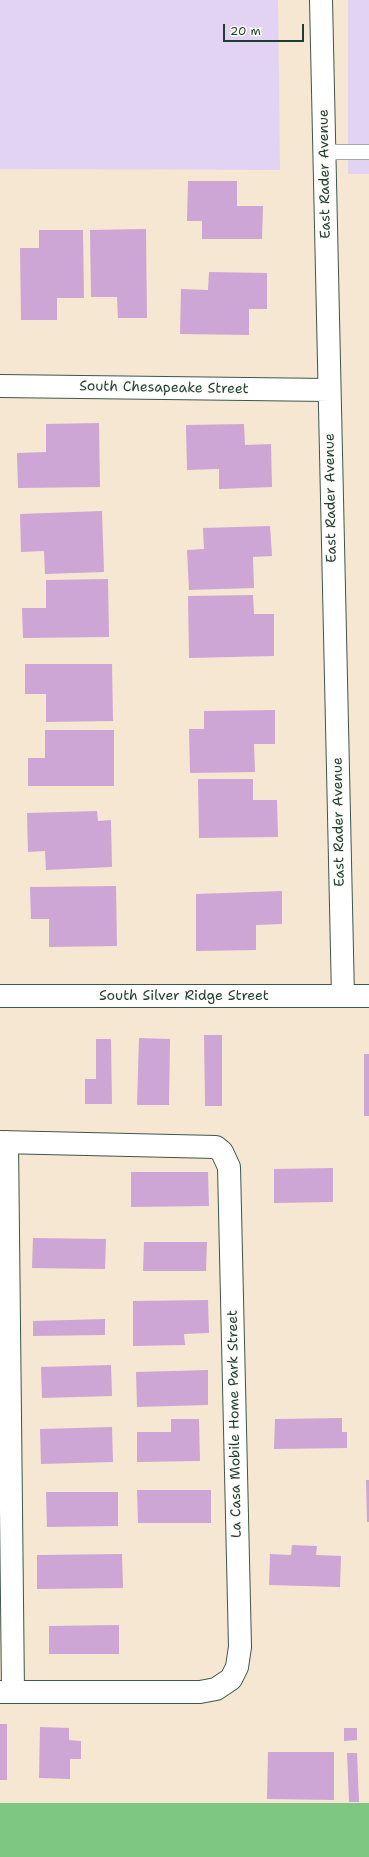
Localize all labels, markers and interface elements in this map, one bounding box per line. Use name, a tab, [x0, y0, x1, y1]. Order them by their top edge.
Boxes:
scale bar	[225, 16, 306, 42]
text: 20 m	[230, 23, 261, 39]
street label: East Rader Avenue	[315, 109, 335, 239]
street label: South Chesapeake Street	[79, 378, 249, 398]
street label: East Rader Avenue	[321, 433, 341, 563]
street label: East Rader Avenue	[329, 757, 349, 887]
street label: South Silver Ridge Street	[99, 988, 269, 1004]
street label: La Casa Mobile Home Park Street	[225, 1310, 245, 1538]

